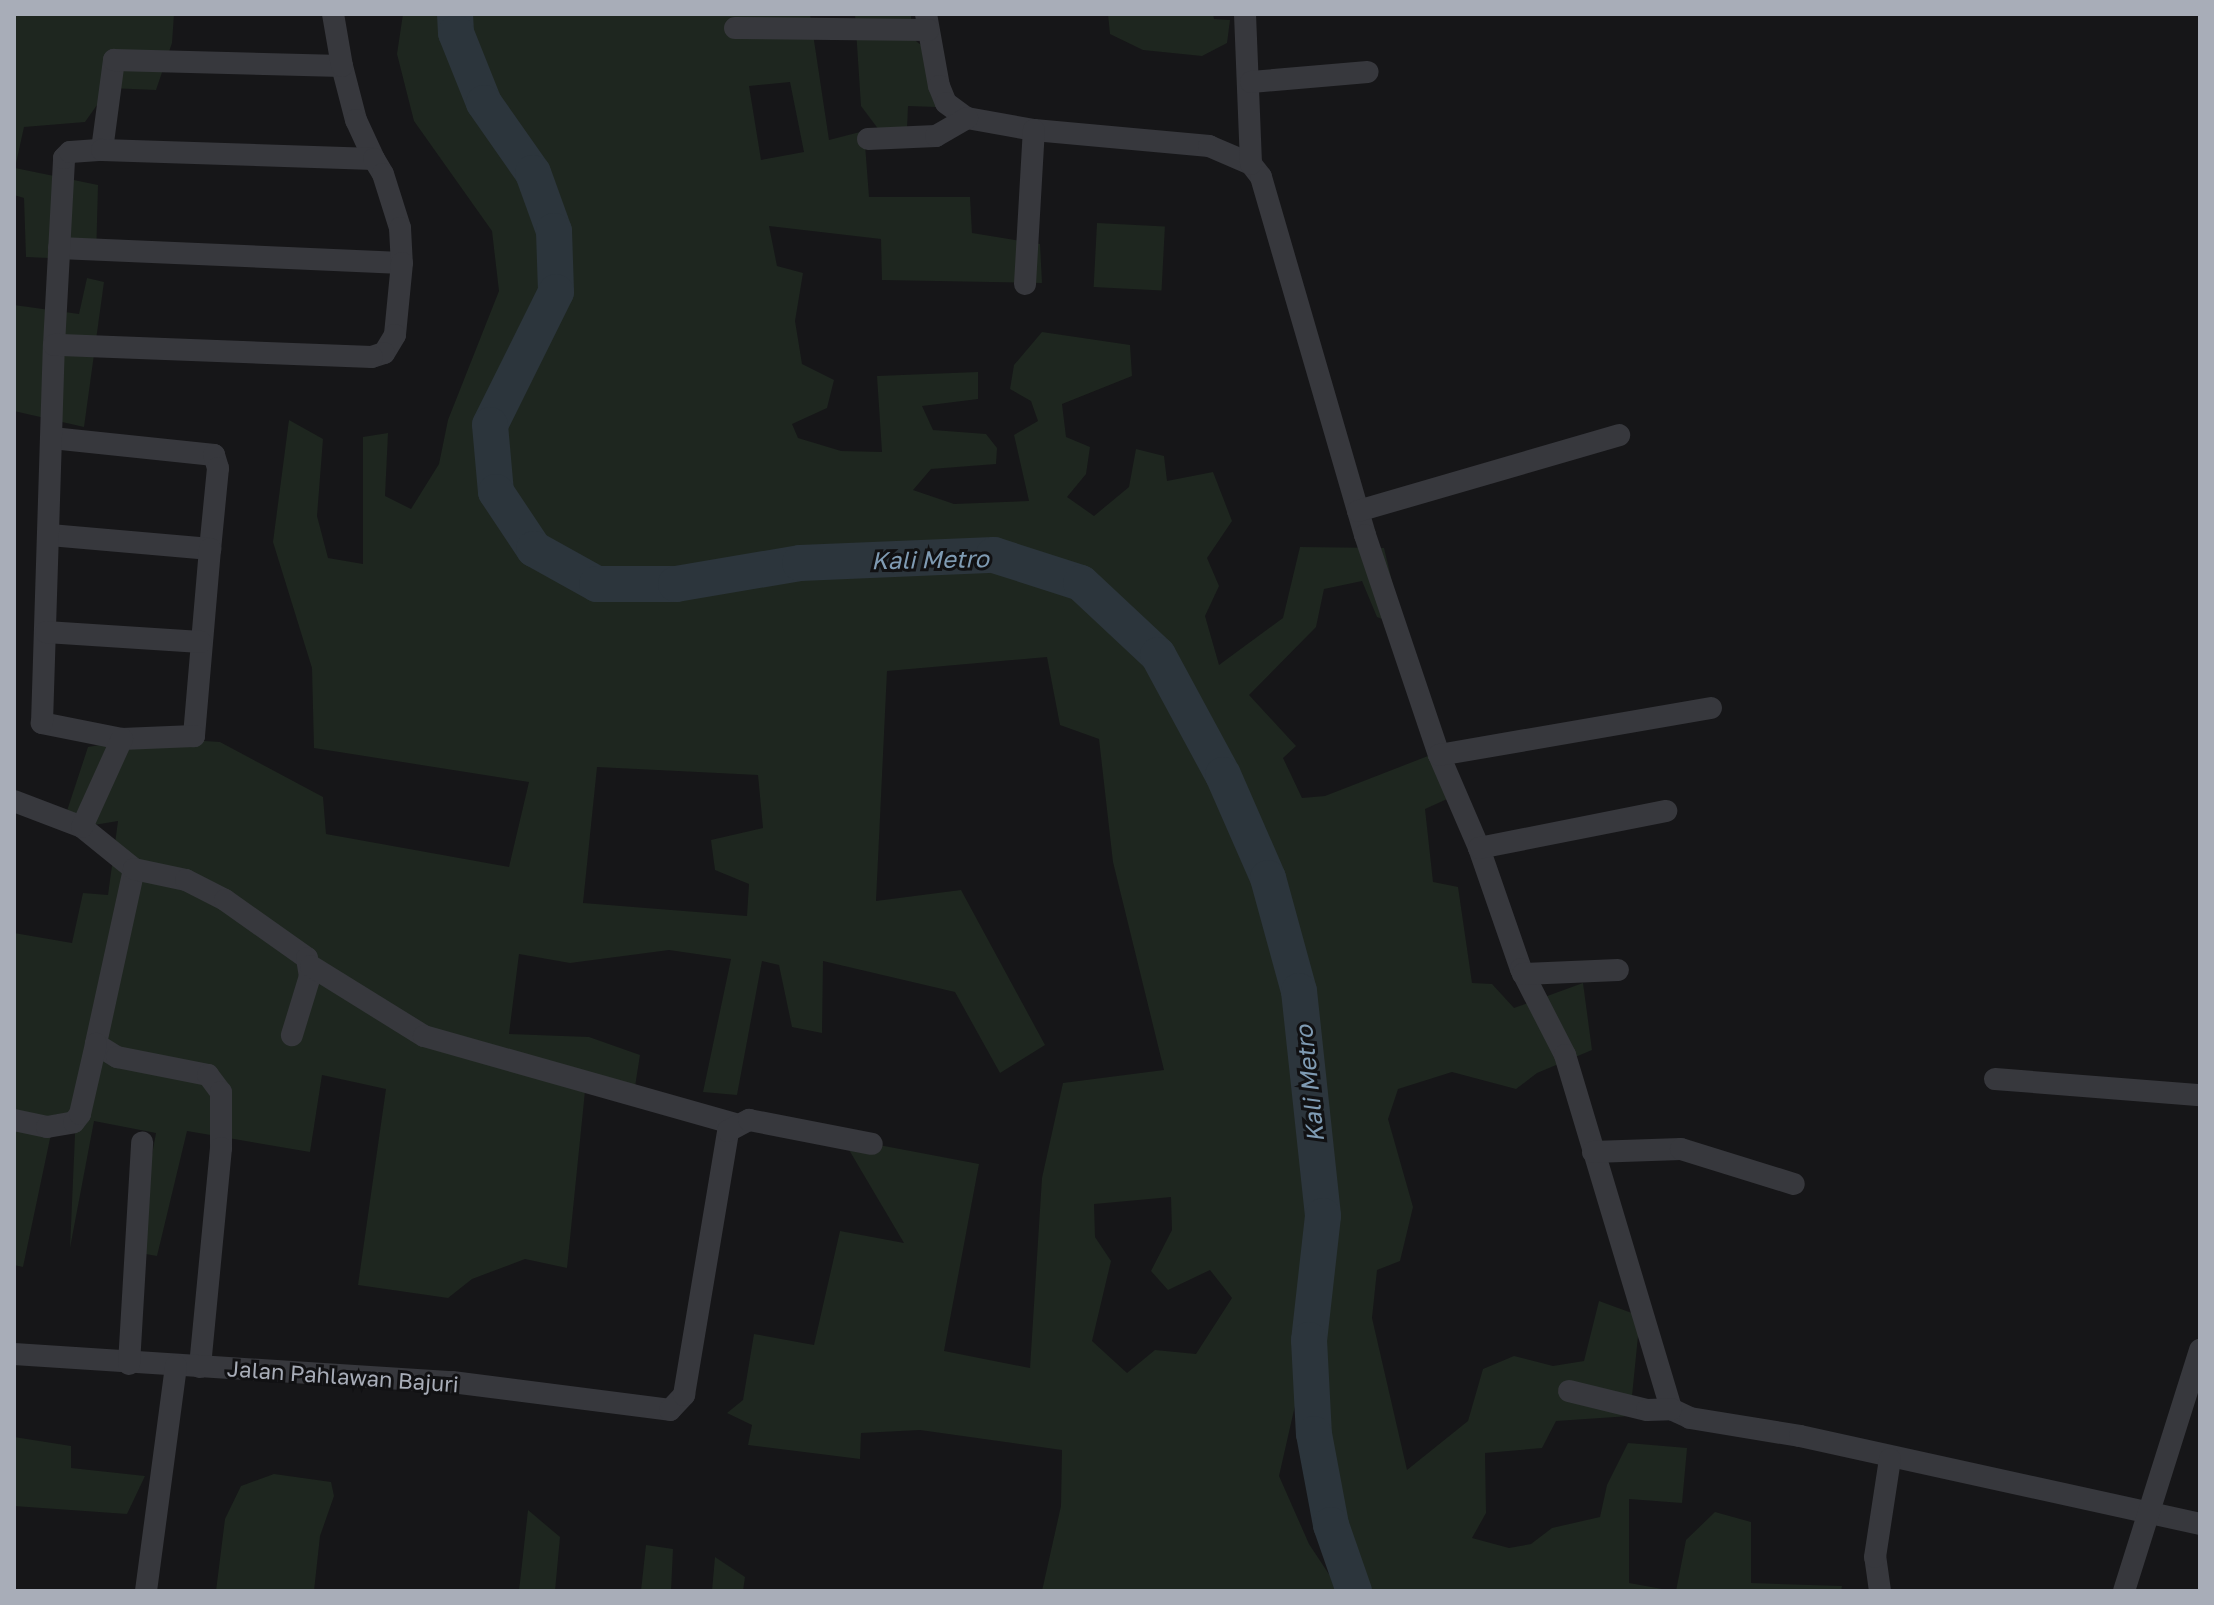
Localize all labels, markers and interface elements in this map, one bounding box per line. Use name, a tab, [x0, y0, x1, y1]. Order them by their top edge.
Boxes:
water label: Kali Metro	[871, 544, 989, 574]
water label: Kali Metro	[1289, 1024, 1329, 1144]
street label: Jalan Pahlawan Bajuri	[226, 1355, 460, 1397]

